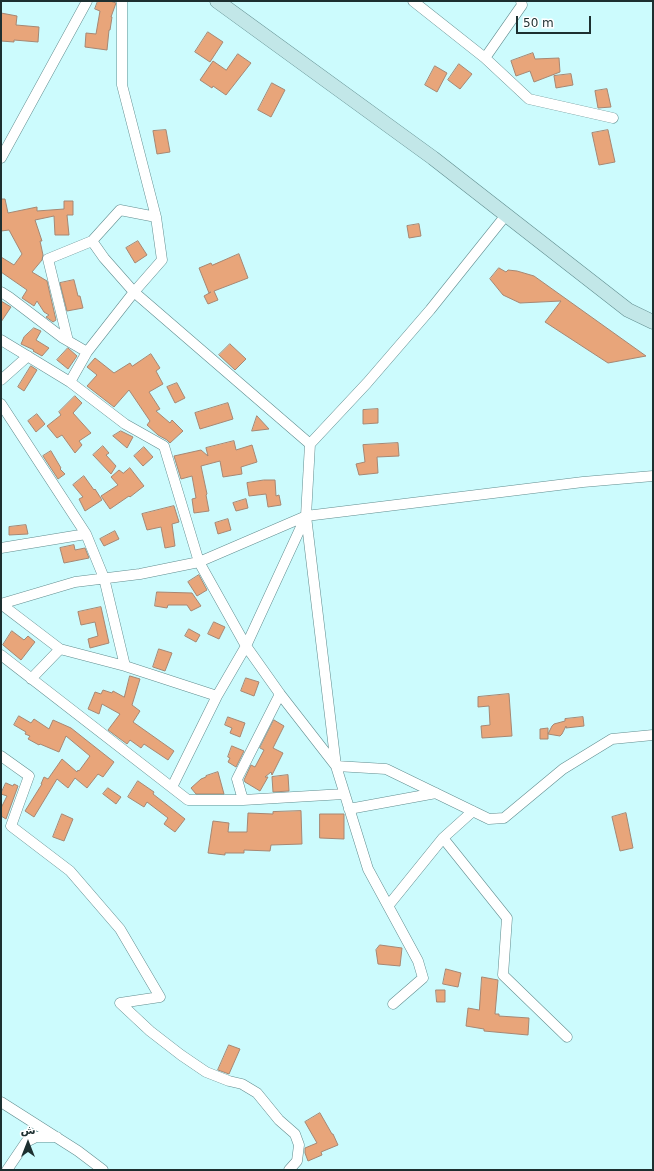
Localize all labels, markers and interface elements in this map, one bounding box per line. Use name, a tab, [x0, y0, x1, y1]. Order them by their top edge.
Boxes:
scale bar	[518, 8, 593, 34]
text: 50 m	[523, 16, 554, 30]
north arrow	[8, 1123, 48, 1163]
text: ش	[20, 1124, 36, 1137]

